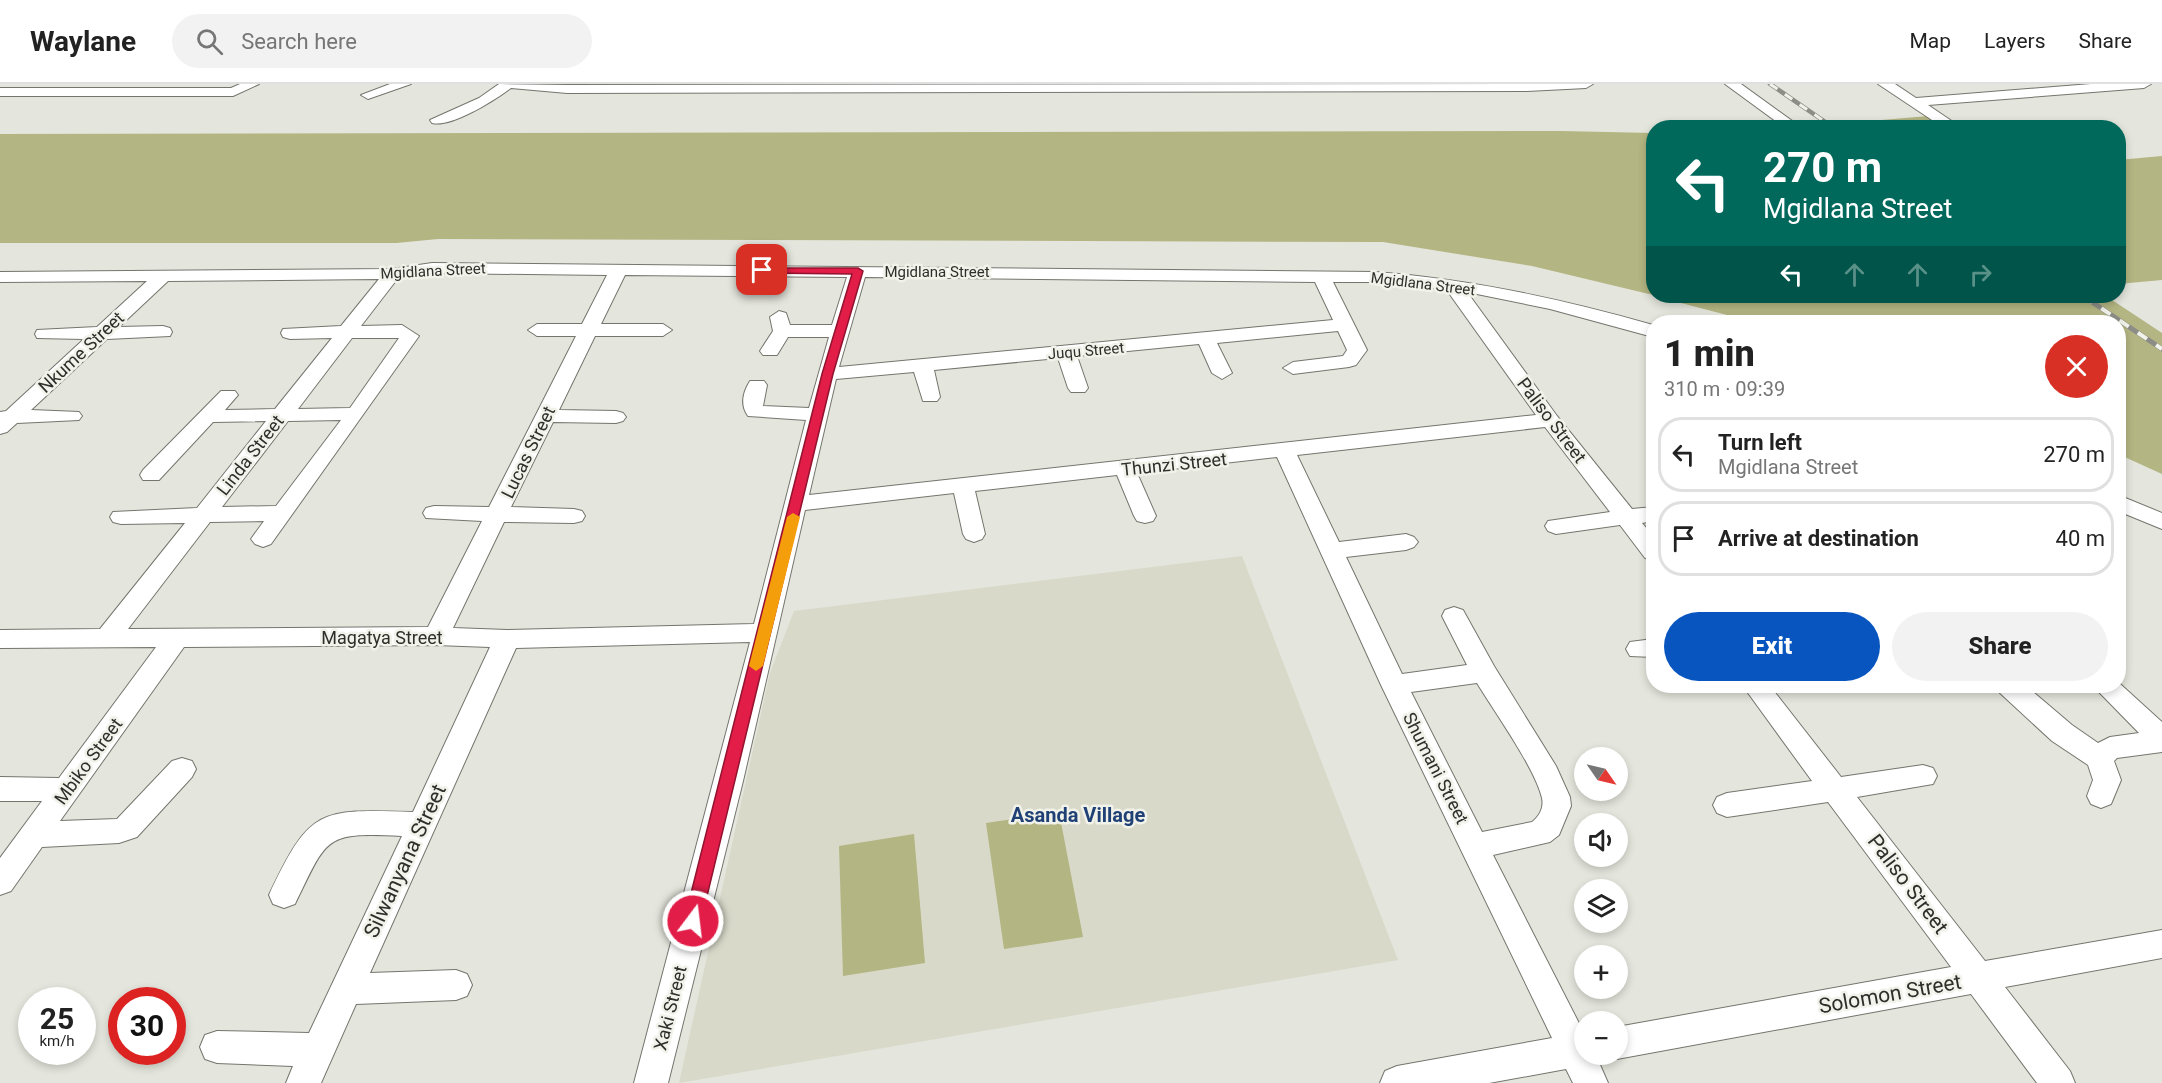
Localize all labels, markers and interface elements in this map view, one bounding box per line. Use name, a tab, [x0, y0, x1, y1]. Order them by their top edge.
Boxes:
search box	[172, 14, 592, 68]
text: Waylane	[30, 25, 136, 58]
icon: search	[193, 25, 226, 58]
text: Search here	[241, 29, 357, 54]
text: Map	[1909, 29, 1951, 53]
text: Layers	[1984, 29, 2045, 53]
text: Share	[2078, 29, 2132, 53]
text: 270 m	[1763, 143, 1882, 192]
icon: left	[1664, 144, 1742, 222]
text: Mgidlana Street	[1763, 193, 1952, 225]
pin	[736, 244, 787, 295]
icon: arrive	[745, 253, 778, 286]
icon: left	[1775, 258, 1808, 291]
icon: ahead	[1838, 258, 1871, 291]
icon: ahead	[1901, 258, 1934, 291]
icon: right	[1964, 258, 1997, 291]
street label: Mgidlana Street	[380, 259, 486, 283]
street label: Mgidlana Street	[884, 263, 990, 281]
street label: Mgidlana Street	[1370, 269, 1476, 299]
street label: Nkume Street	[34, 307, 128, 397]
text: 1 min	[1664, 333, 1755, 375]
button: close	[2045, 335, 2108, 398]
street label: Juqu Street	[1047, 339, 1125, 363]
street label: Paliso Street	[1513, 373, 1591, 467]
text: 310 m · 09:39	[1664, 377, 1785, 401]
street label: Lucas Street	[497, 402, 559, 501]
street label: Linda Street	[212, 411, 288, 499]
text: Turn left	[1718, 430, 1802, 455]
icon: left	[1667, 438, 1700, 471]
text: 270 m	[2043, 442, 2105, 467]
street label: Thunzi Street	[1120, 448, 1228, 480]
text: Mgidlana Street	[1718, 455, 1858, 479]
icon: arrive	[1667, 522, 1700, 555]
text: Arrive at destination	[1718, 526, 1919, 551]
text: 40 m	[2056, 526, 2105, 551]
button: Exit	[1664, 612, 1880, 681]
button: Share	[1892, 612, 2108, 681]
street label: Magatya Street	[321, 627, 443, 648]
street label: Shumani Street	[1399, 709, 1473, 827]
street label: Mbiko Street	[50, 714, 126, 808]
north arrow	[1574, 747, 1628, 801]
map controls	[1574, 747, 1628, 1065]
street label: Silwanyana Street	[359, 780, 451, 941]
district label: Asanda Village	[1011, 803, 1145, 827]
button: sound	[1574, 813, 1628, 867]
street label: Paliso Street	[1863, 830, 1953, 939]
button: layers	[1574, 879, 1628, 933]
position arrow	[661, 889, 725, 953]
button: +	[1574, 945, 1628, 999]
street label: Xaki Street	[649, 963, 691, 1053]
street label: Solomon Street	[1817, 970, 1963, 1018]
speed limit sign: 30	[108, 987, 186, 1065]
text: 25	[40, 1001, 74, 1036]
button: −	[1574, 1011, 1628, 1065]
text: km/h	[39, 1032, 75, 1050]

